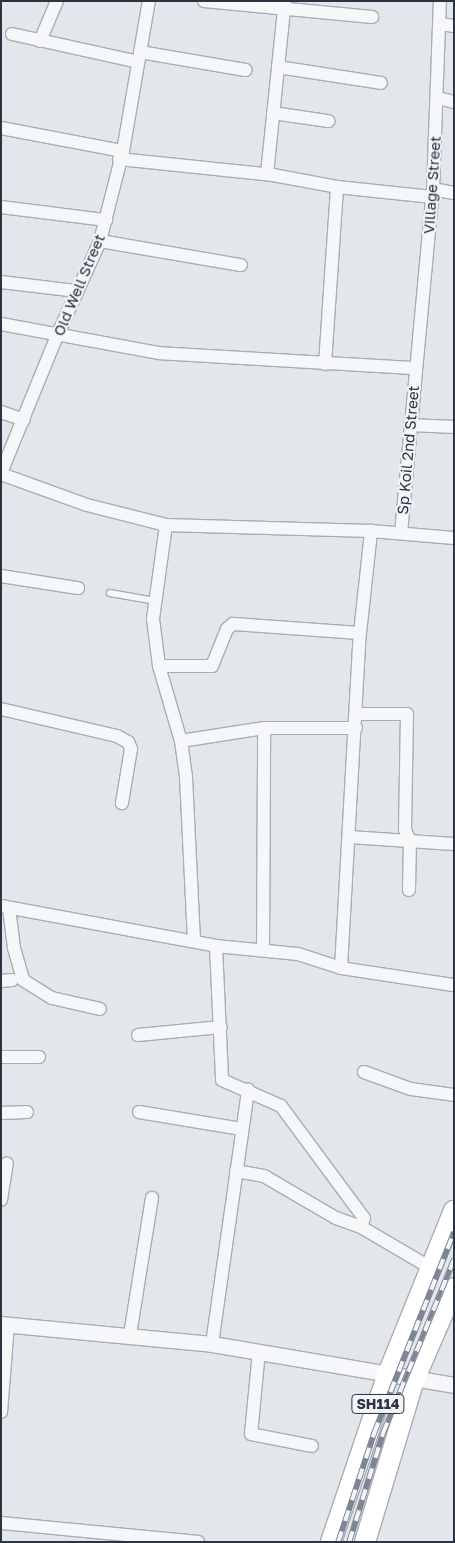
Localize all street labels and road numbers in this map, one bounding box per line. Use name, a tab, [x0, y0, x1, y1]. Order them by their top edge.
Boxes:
street label: Village Street	[420, 135, 444, 235]
street label: Old Well Street	[49, 231, 109, 339]
street label: Sp Koil 2nd Street	[393, 385, 423, 515]
road number: SH114	[350, 1392, 406, 1416]

